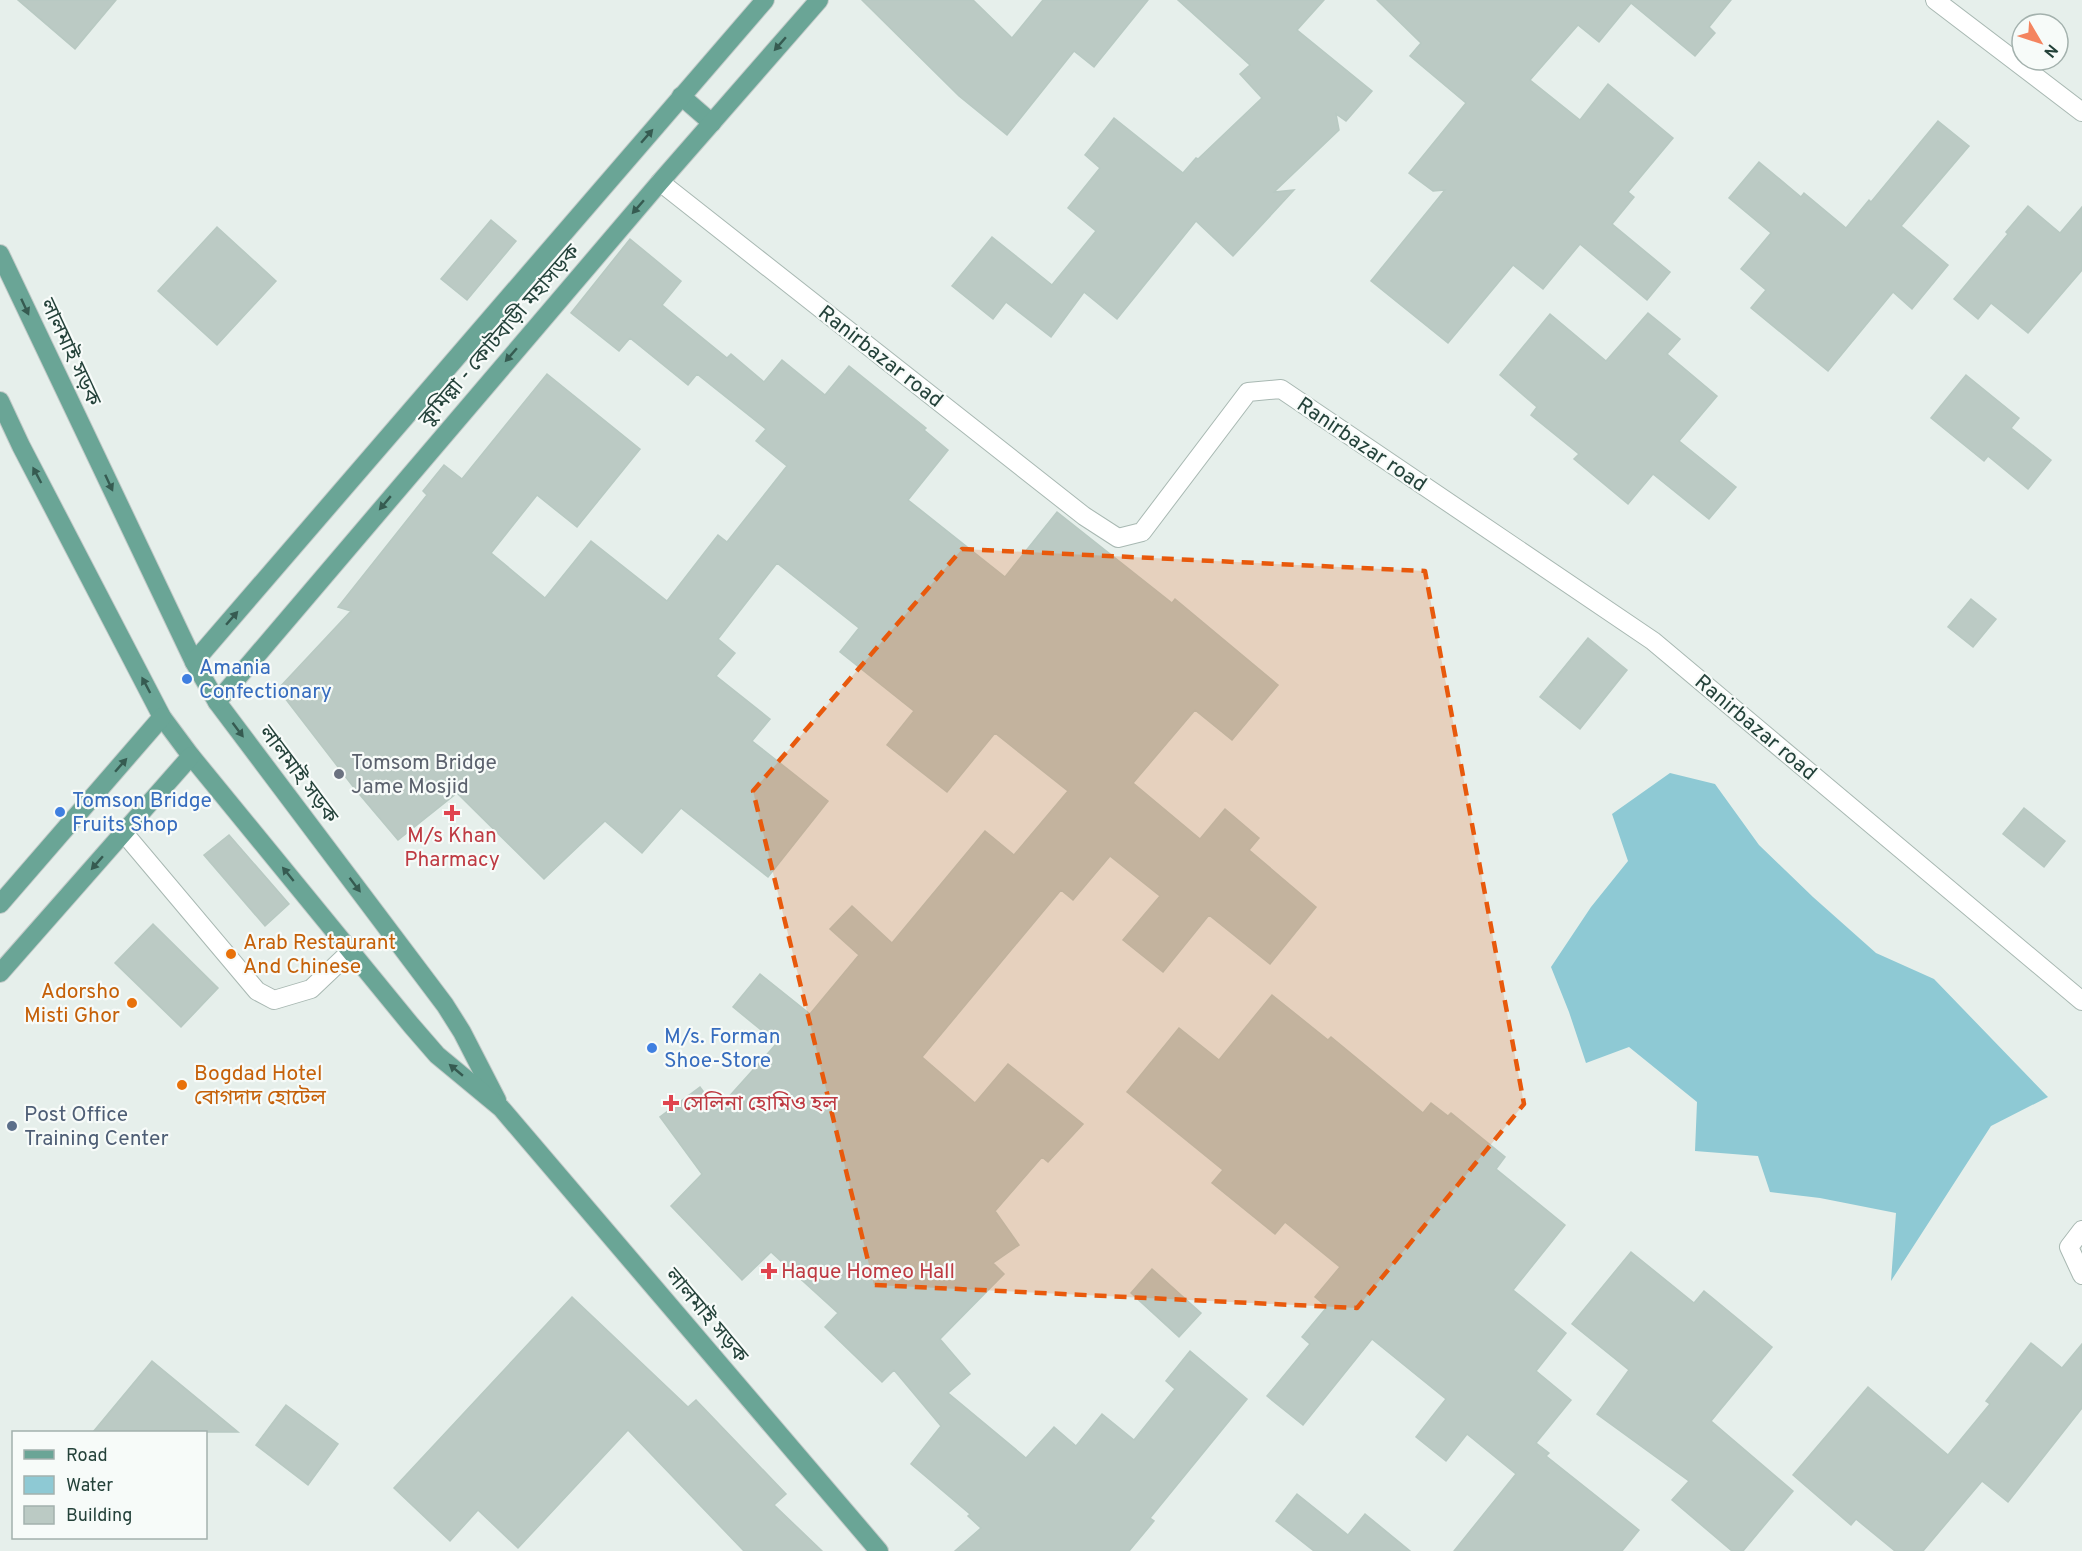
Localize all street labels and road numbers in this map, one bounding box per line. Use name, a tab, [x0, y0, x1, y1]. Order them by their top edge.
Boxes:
street label: কুমিল্লা - কোটবাড়ী মহাসড়ক	[413, 238, 587, 434]
street label: লালমাই সড়ক	[33, 294, 107, 412]
street label: Ranirbazar road	[812, 300, 948, 414]
street label: Ranirbazar road	[1291, 392, 1431, 499]
street label: Ranirbazar road	[1688, 669, 1822, 787]
street label: লালমাই সড়ক	[252, 720, 344, 830]
street label: লালমাই সড়ক	[658, 1262, 754, 1370]

